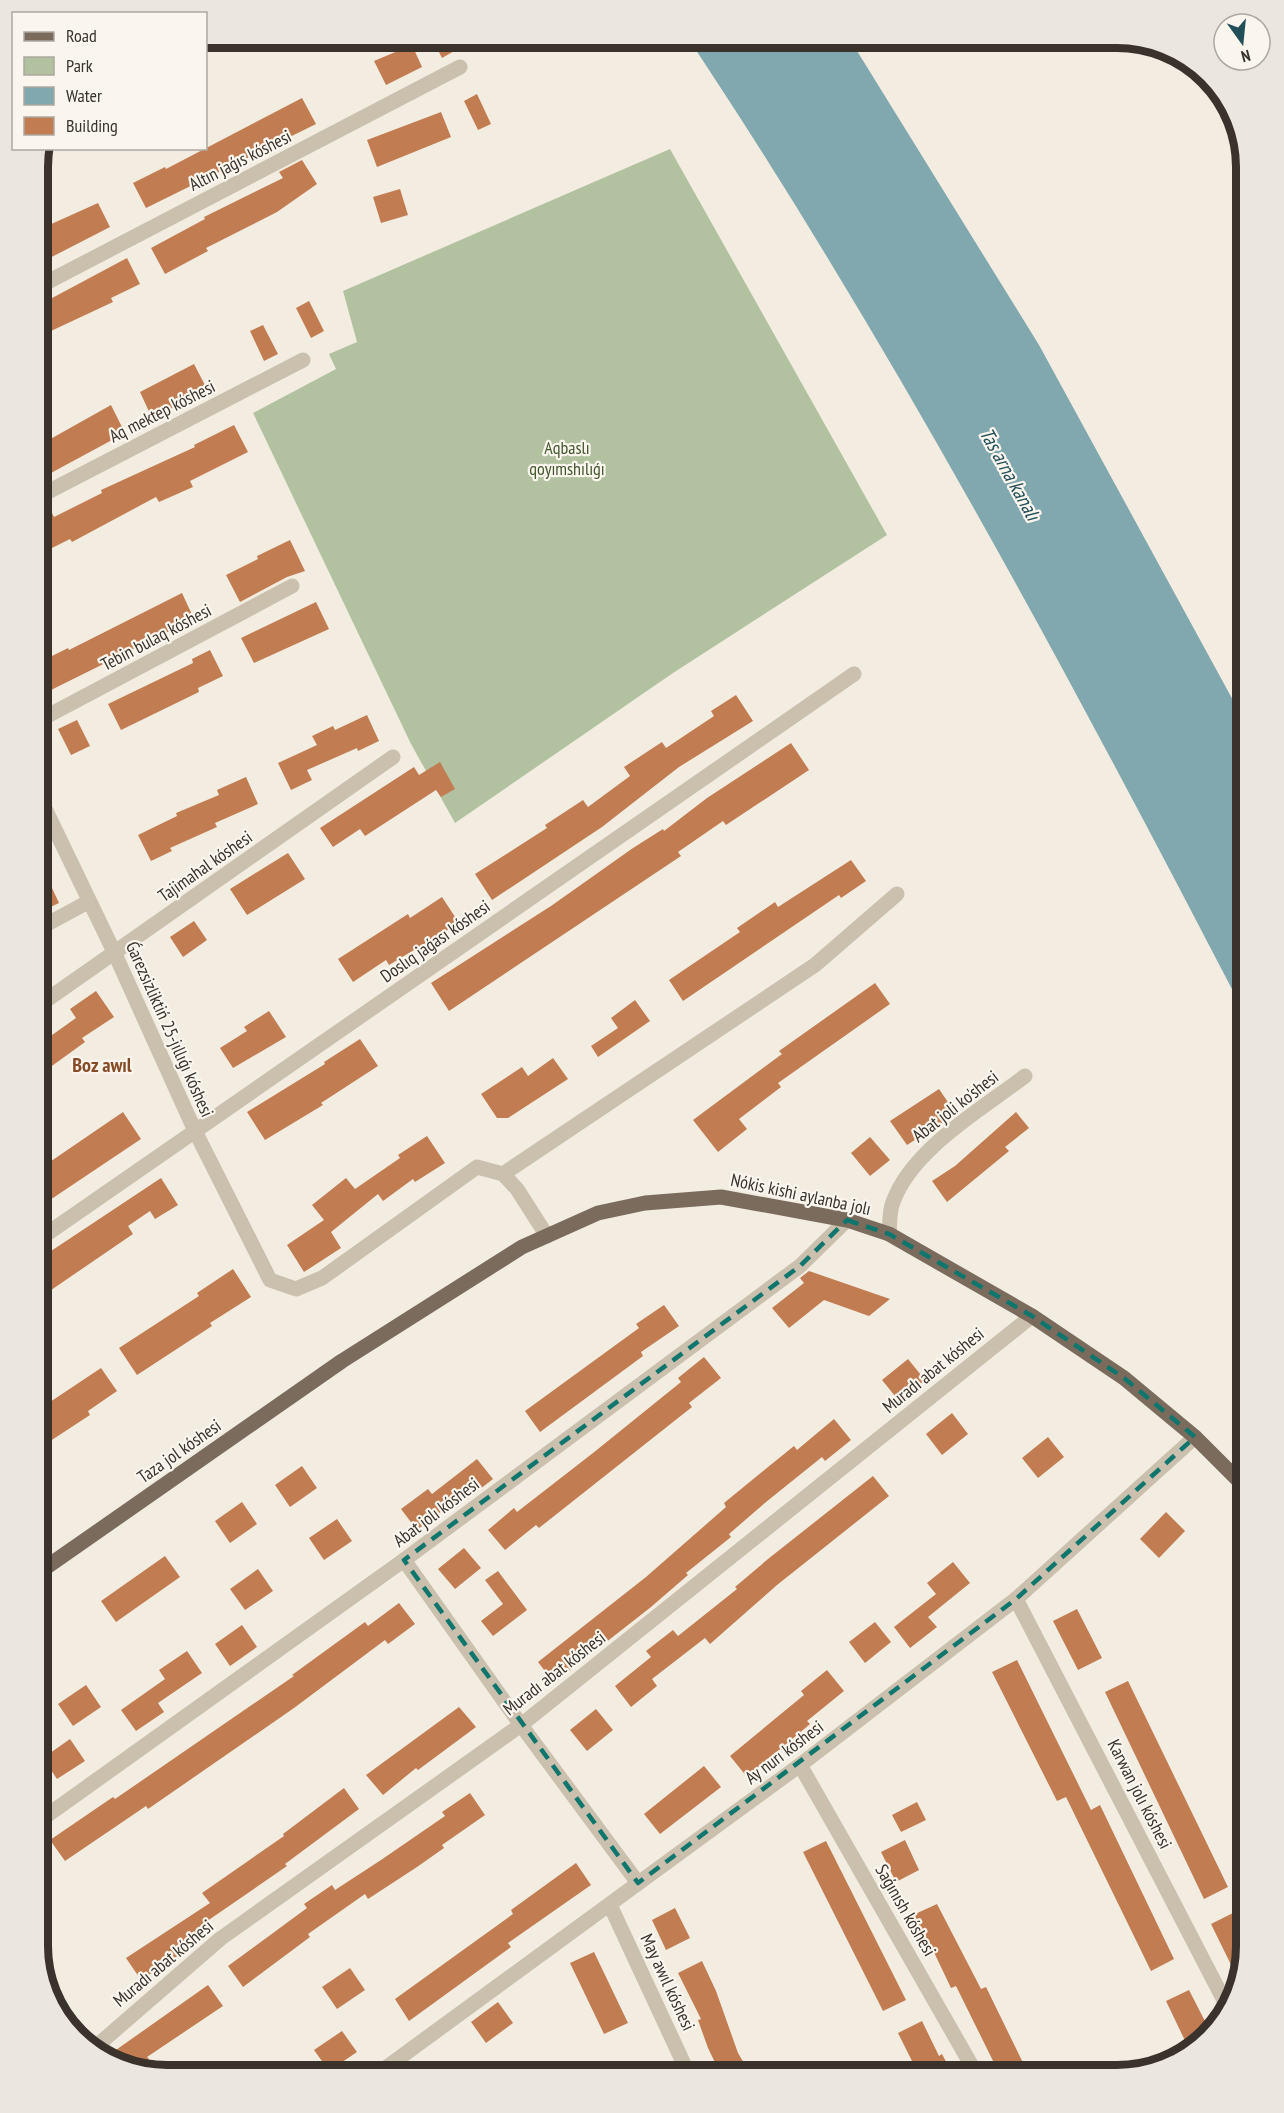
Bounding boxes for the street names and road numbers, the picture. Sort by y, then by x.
street label: Altın jaǵıs kóshesi [185,124,295,196]
street label: Aq mektep kóshesi [105,374,219,448]
street label: Tebin bulaq kóshesi [97,598,215,676]
street label: Tajimahal kóshesi [154,825,256,907]
street label: Doslıq jaǵası kóshesi [376,895,494,987]
street label: Ǵarezsizliktiń 25-jıllıǵı kóshesi [121,938,219,1120]
street label: Abat joli ko'shesi [907,1065,1003,1147]
street label: Nókis kishi aylanba jolı [729,1168,873,1220]
street label: Muradı abat kóshesi [878,1322,988,1418]
street label: Taza jol kóshesi [133,1414,225,1488]
street label: Abat jolı kóshesi [388,1472,484,1552]
street label: Muradı abat kóshesi [498,1626,610,1720]
street label: Ay nurı kóshesi [740,1715,828,1789]
street label: Karwan jolı kóshesi [1103,1735,1177,1853]
street label: Saǵınısh kóshesi [870,1860,942,1960]
street label: Muradı abat kóshesi [108,1914,218,2012]
street label: May awıl kóshesi [635,1930,701,2034]

